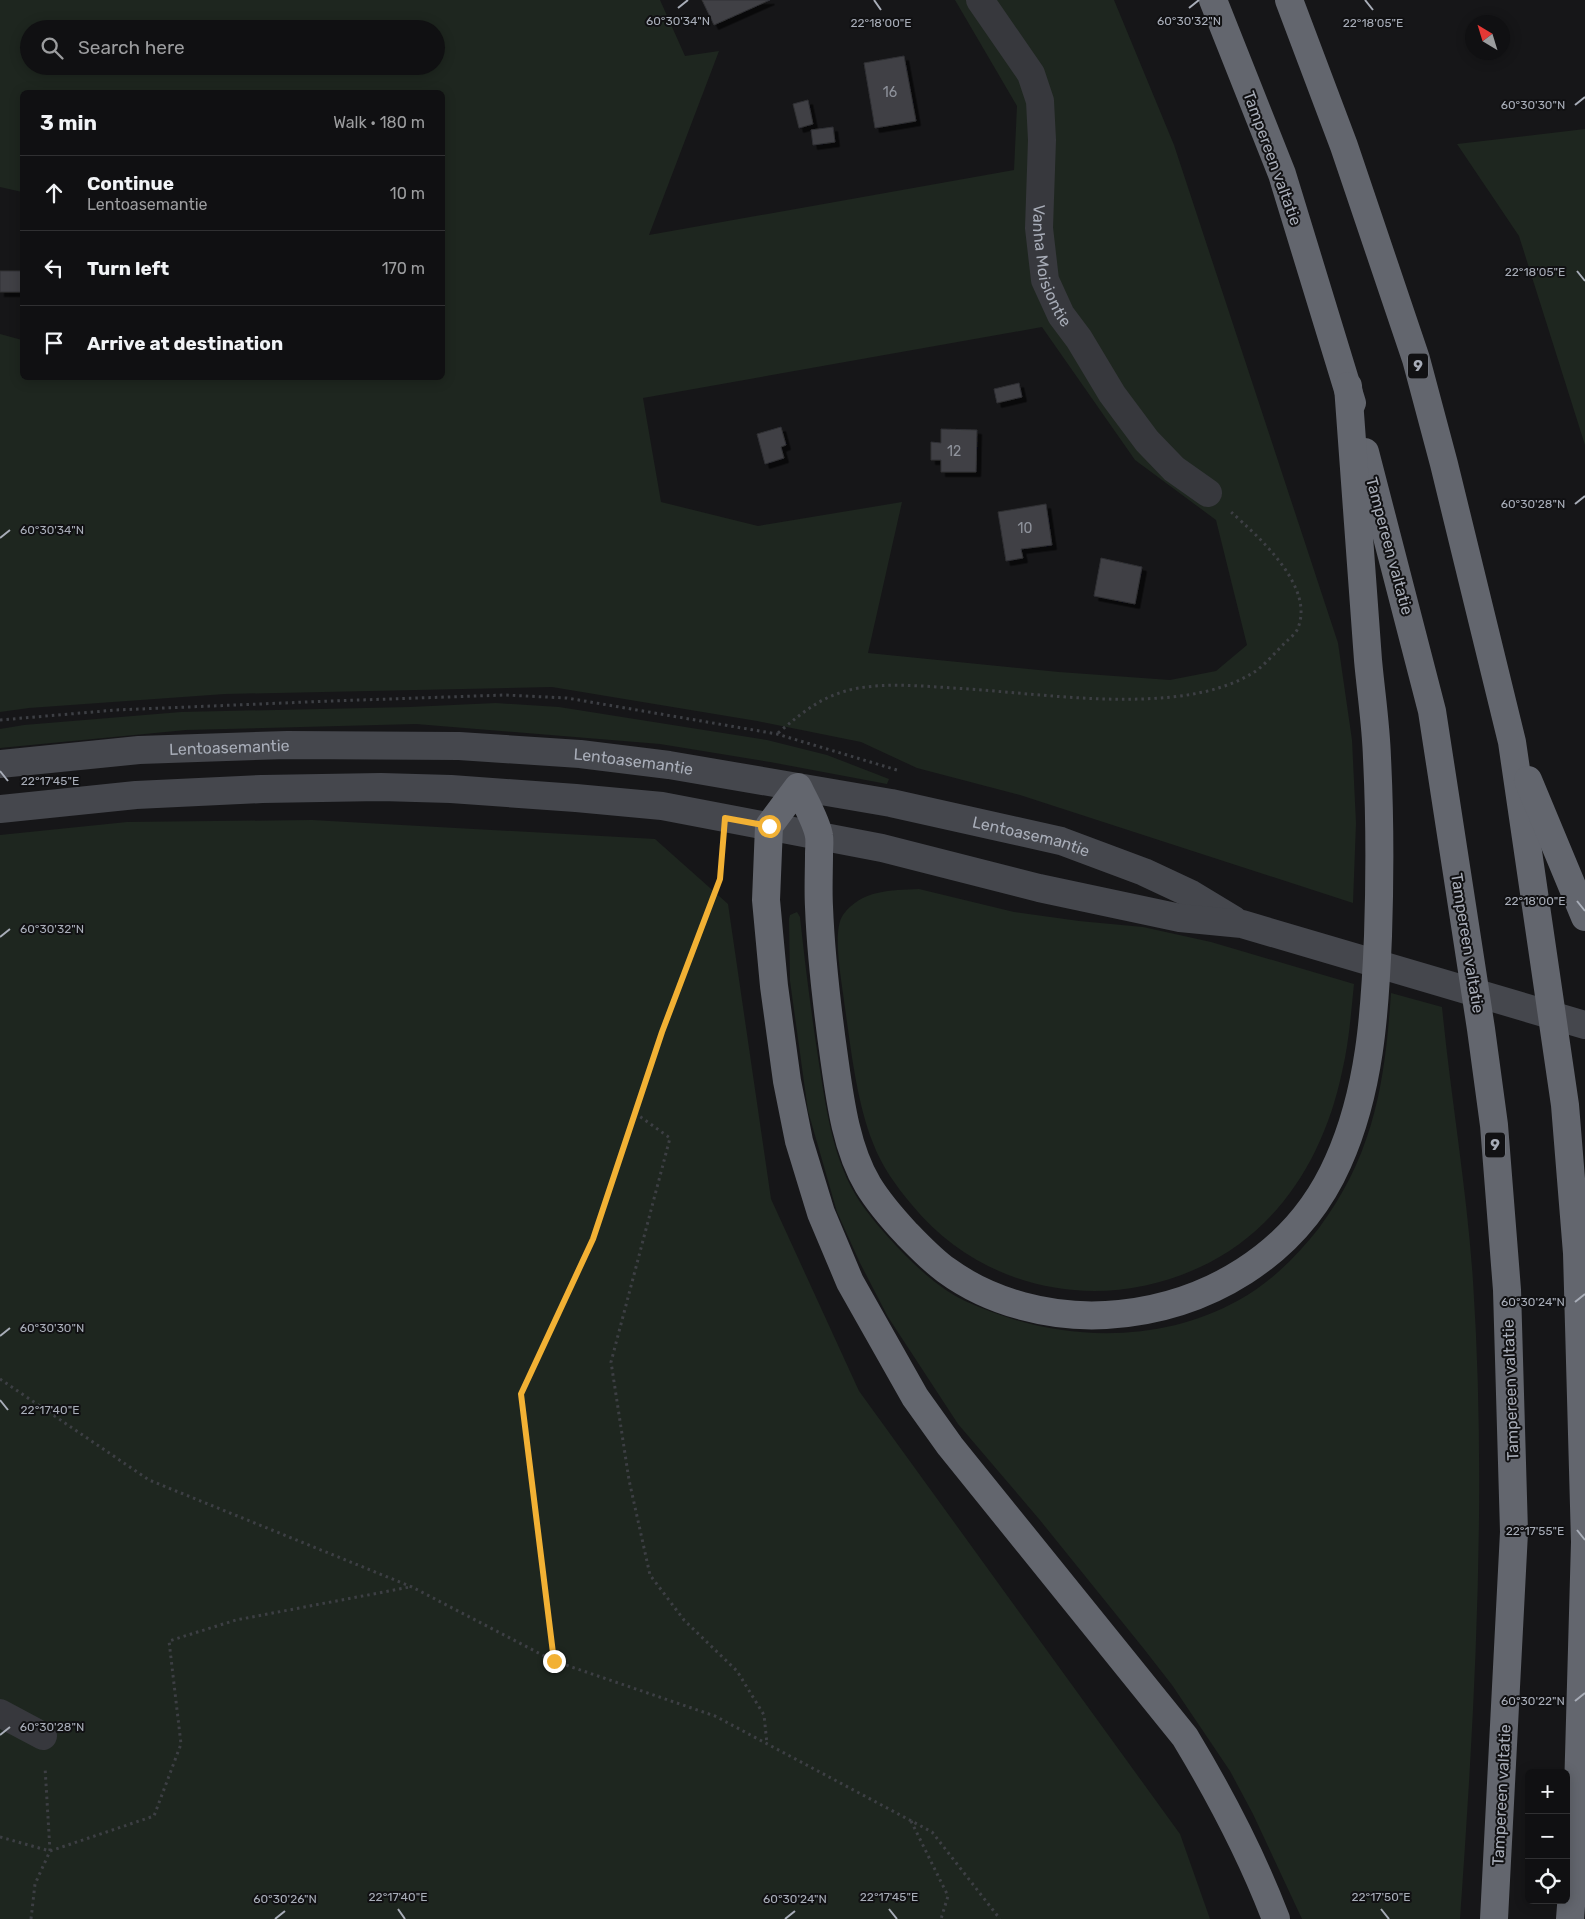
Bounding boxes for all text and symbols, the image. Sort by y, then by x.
text: 60°30'34"N [646,14,710,28]
text: 60°30'32"N [1157,14,1221,28]
north arrow [1465,15,1510,60]
text: 22°18'00"E [850,16,912,30]
text: 22°18'05"E [1343,16,1403,30]
search box [20,20,445,75]
icon: search [38,34,66,62]
text: Search here [78,36,185,59]
house number: 16 [883,84,897,101]
street label: Tampereen valtatie [1239,88,1306,228]
text: 60°30'30"N [1501,98,1565,112]
text: 3 min [40,110,97,135]
text: Walk · 180 m [333,113,425,132]
text: Continue [87,172,174,195]
icon: ahead [40,179,68,207]
text: 10 m [390,184,425,203]
text: Lentoasemantie [87,195,208,214]
street label: Vanha Moisiontie [1029,204,1075,331]
icon: left [40,254,68,282]
text: Turn left [87,257,169,280]
text: 170 m [382,259,425,278]
text: 22°18'05"E [1505,265,1565,279]
icon: arrive [40,329,68,357]
text: Arrive at destination [87,332,283,355]
road number: 9 [1408,354,1428,378]
house number: 12 [947,443,961,460]
street label: Tampereen valtatie [1362,475,1417,617]
text: 60°30'28"N [1501,497,1565,511]
house number: 10 [1018,520,1033,537]
text: 60°30'34"N [20,523,84,537]
street label: Lentoasemantie [169,736,290,759]
street label: Lentoasemantie [573,745,695,779]
text: 22°17'45"E [21,774,79,788]
street label: Lentoasemantie [971,812,1092,861]
route start [758,815,781,838]
street label: Tampereen valtatie [1447,872,1488,1015]
text: 22°18'00"E [1504,894,1566,908]
text: 60°30'32"N [20,922,84,936]
road number: 9 [1485,1132,1505,1158]
text: 60°30'24"N [1501,1295,1565,1309]
street label: Tampereen valtatie [1499,1319,1522,1461]
text: 60°30'30"N [20,1321,84,1335]
text: 22°17'40"E [21,1403,79,1417]
text: 22°17'55"E [1506,1524,1564,1538]
route end [543,1650,566,1673]
text: 60°30'22"N [1501,1694,1565,1708]
text: 60°30'28"N [20,1720,84,1734]
street label: Tampereen valtatie [1488,1724,1515,1866]
map controls [1525,1769,1570,1904]
button: + [1525,1769,1570,1814]
button: − [1525,1814,1570,1859]
button: locate [1525,1859,1570,1904]
text: 22°17'40"E [369,1890,427,1904]
text: 22°17'45"E [860,1890,918,1904]
text: 22°17'50"E [1351,1890,1411,1904]
text: 60°30'26"N [253,1892,317,1906]
text: 60°30'24"N [763,1892,827,1906]

